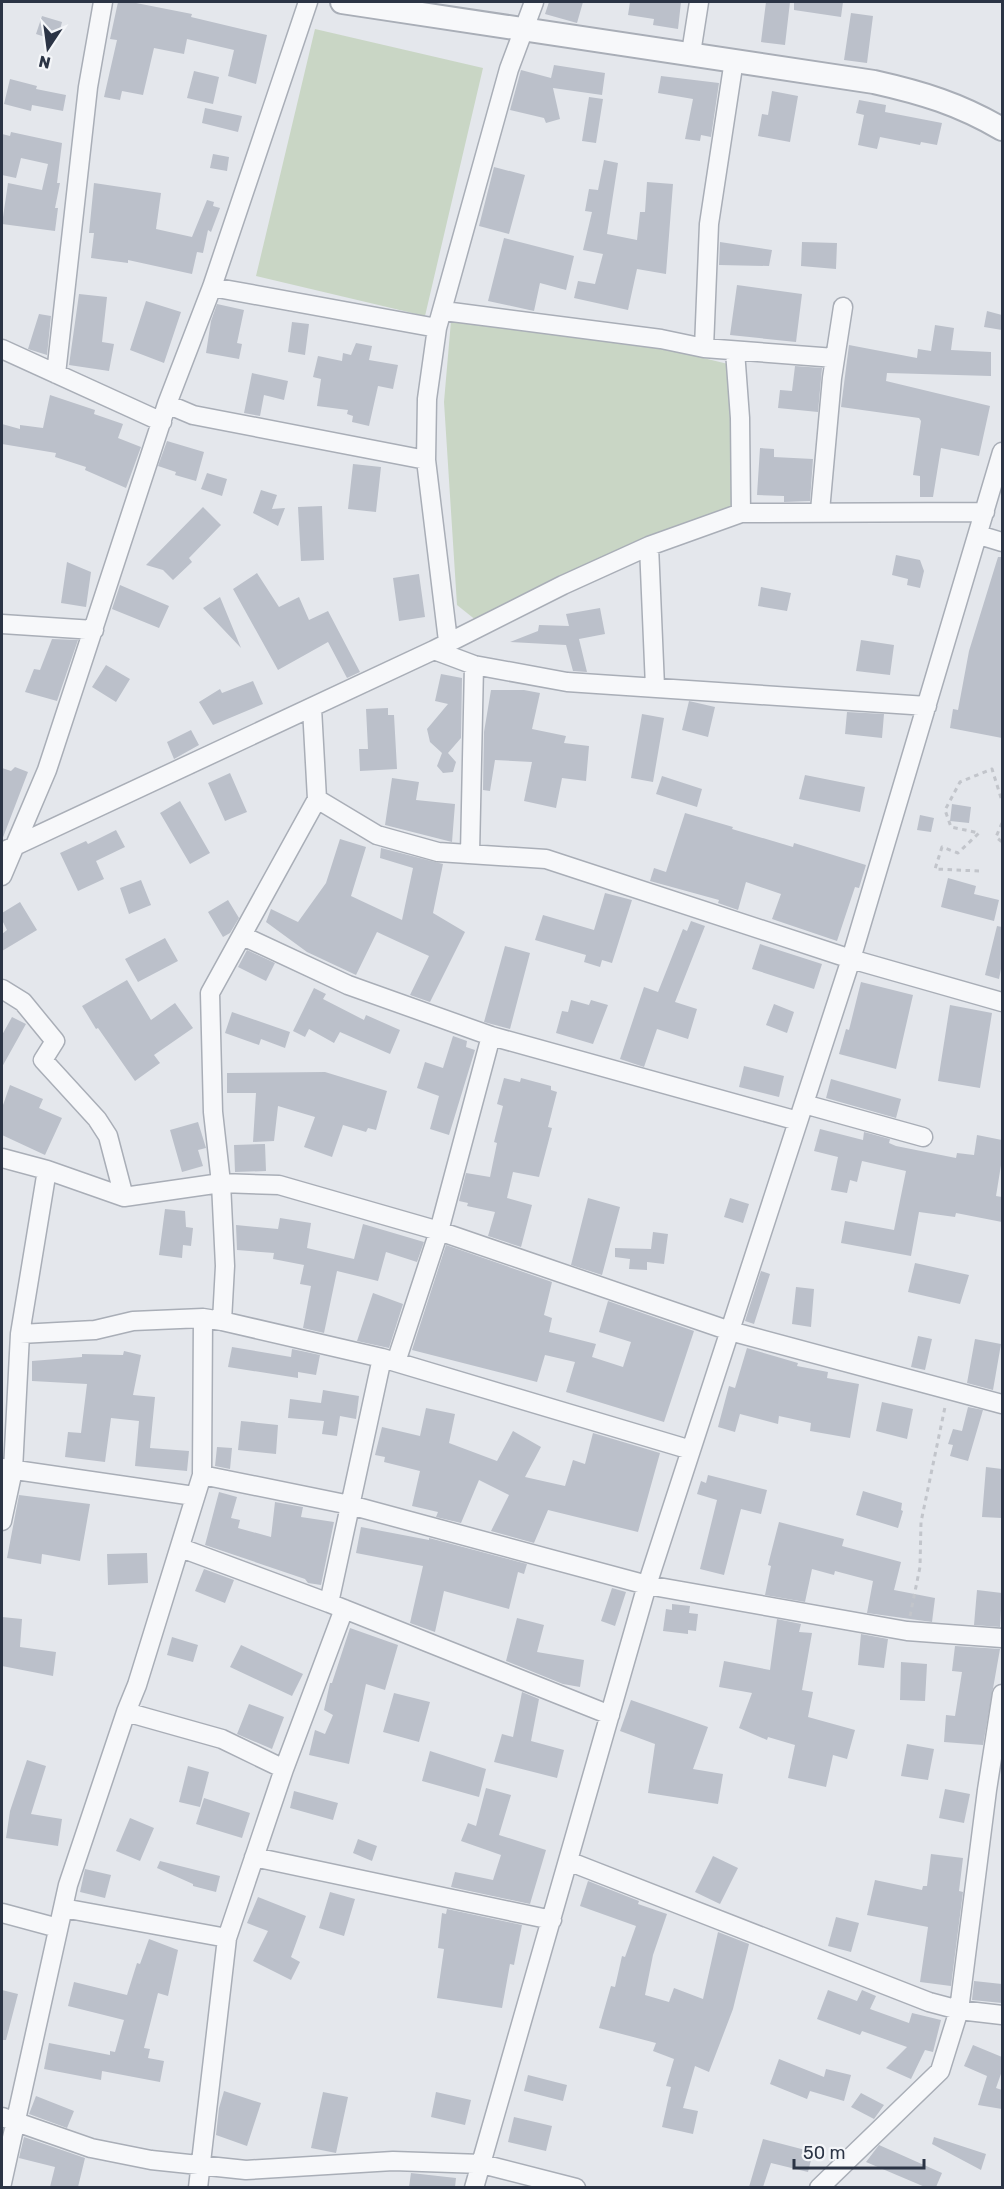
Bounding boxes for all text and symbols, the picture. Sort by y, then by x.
north arrow [18,18,78,78]
text: N [37,52,52,73]
scale bar [794,2132,924,2170]
text: 50 m [803,2142,846,2164]

